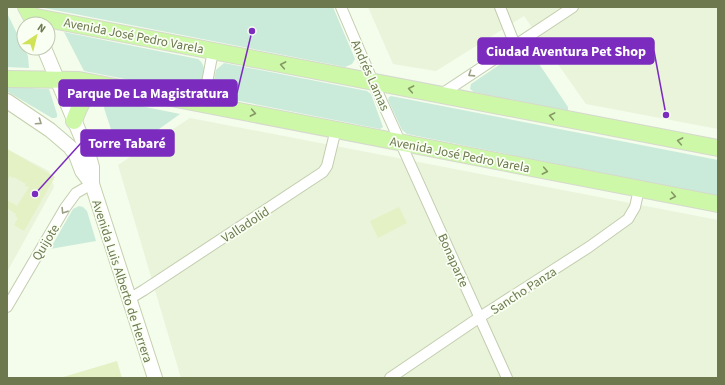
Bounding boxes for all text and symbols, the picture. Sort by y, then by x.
street label: Avenida José Pedro Varela [62,14,205,58]
north arrow [16,16,56,56]
text: N [34,20,49,36]
street label: Andrés Lamas [346,37,394,114]
callout: Ciudad Aventura Pet Shop [478,38,654,64]
text: Ciudad Aventura Pet Shop [486,42,646,62]
one-way arrow [280,61,286,69]
one-way arrow [468,69,475,77]
callout: Parque De La Magistratura [59,80,237,106]
text: Parque De La Magistratura [67,84,229,104]
one-way arrow [408,86,414,94]
one-way arrow [250,109,256,117]
one-way arrow [549,113,555,121]
one-way arrow [35,118,42,125]
callout: Torre Tabaré [81,130,174,156]
street label: Avenida José Pedro Varela [388,133,531,177]
text: Torre Tabaré [88,134,166,154]
one-way arrow [677,137,683,146]
one-way arrow [542,166,548,175]
one-way arrow [670,191,676,199]
street label: Avenida Luis Alberto de Herrera [87,198,157,365]
street label: Valladolid [218,203,273,247]
one-way arrow [62,206,69,213]
street label: Quijote [28,221,64,264]
street label: Bonaparte [433,231,473,290]
street label: Sancho Panza [487,263,560,319]

